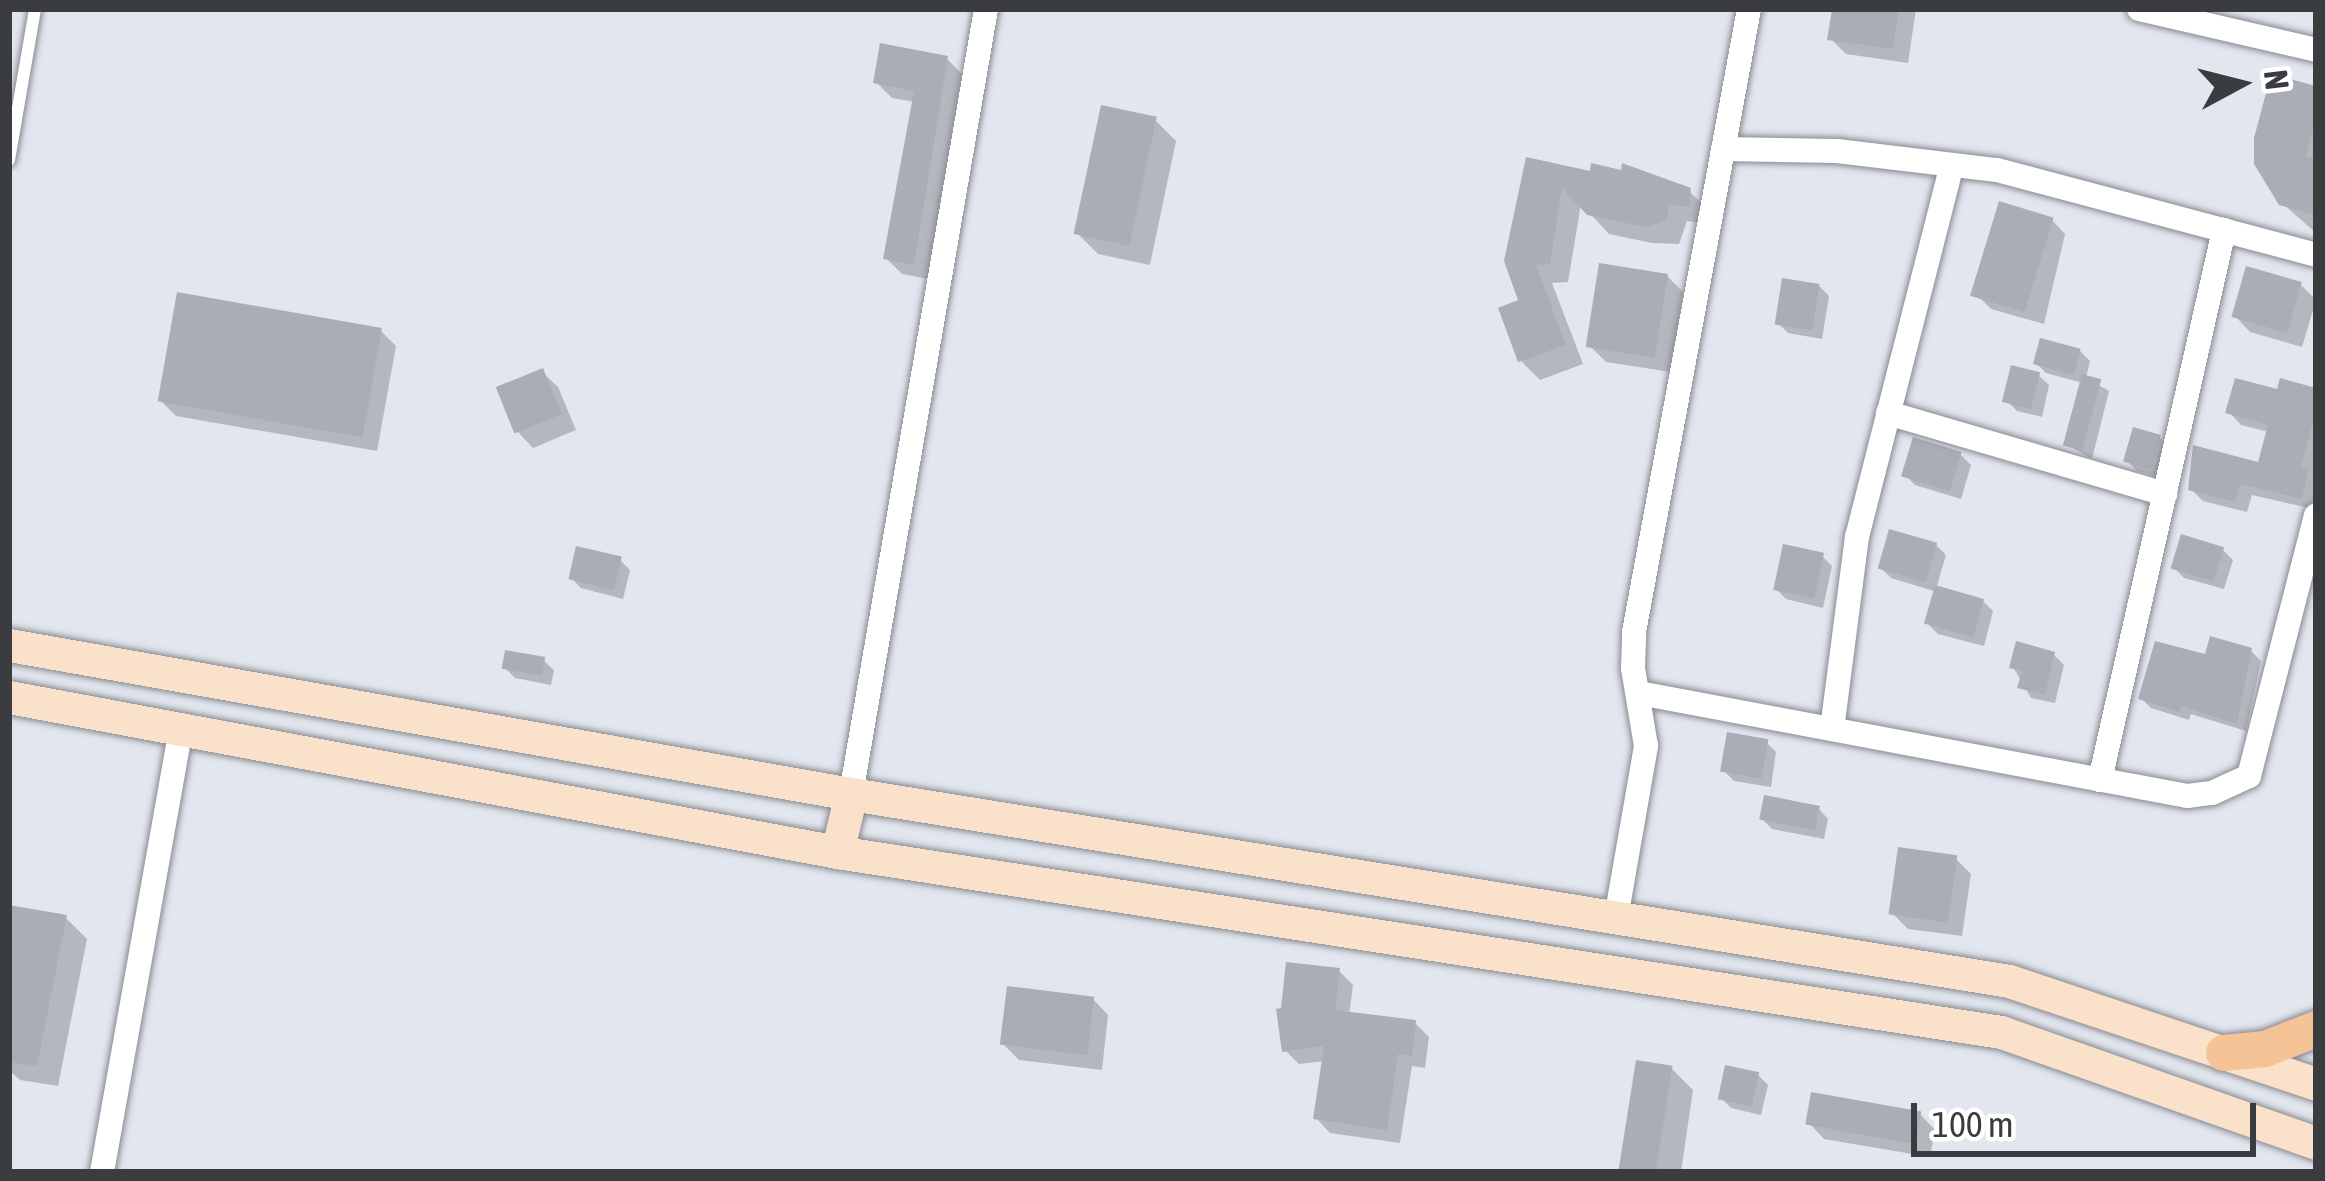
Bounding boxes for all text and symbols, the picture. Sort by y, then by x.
north arrow [2181,24,2301,144]
text: N [2257,68,2297,92]
scale bar [1917,1079,2262,1153]
text: 100 m [1932,1103,2014,1145]

